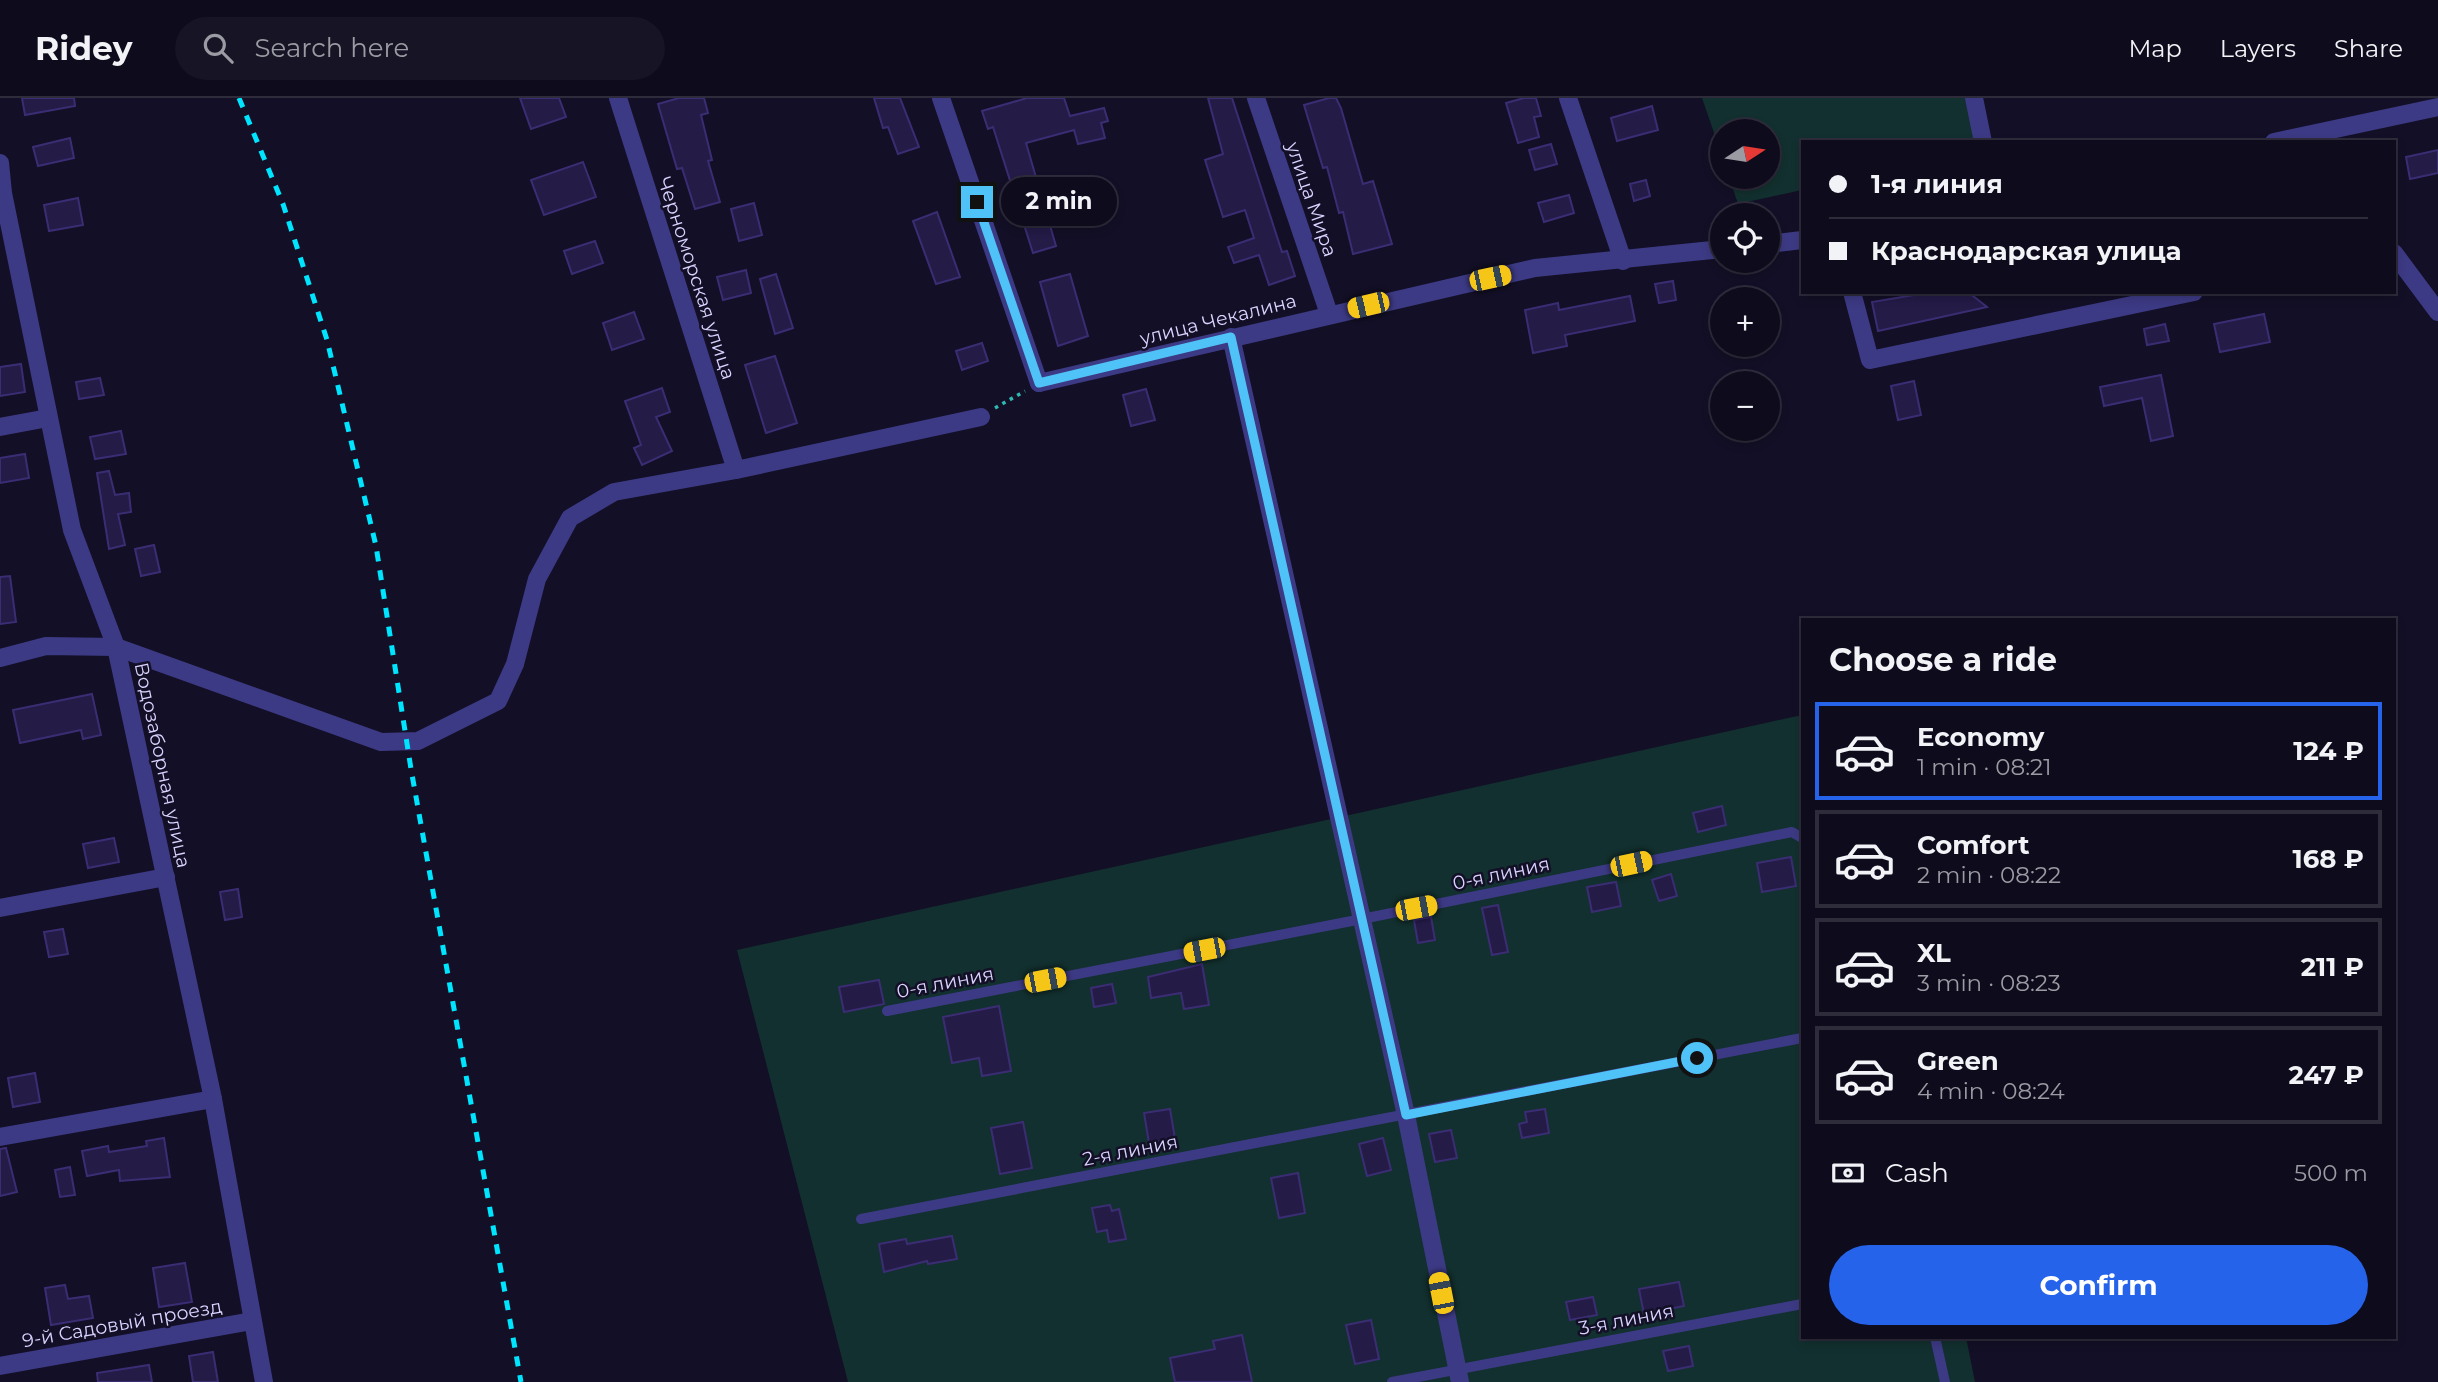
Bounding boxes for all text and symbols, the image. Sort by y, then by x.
search box [175,17,665,80]
text: Ridey [35,28,133,68]
icon: search [199,29,237,67]
text: Search here [255,32,409,64]
text: Map [2128,34,2182,63]
text: Layers [2220,34,2296,63]
text: Share [2334,34,2403,63]
north arrow [1710,119,1780,189]
map controls [1710,119,1780,441]
street label: улица Мира [1281,138,1342,260]
text: 1-я линия [1871,168,2003,200]
street label: Черноморская улица [653,174,740,382]
callout: 2 min [1002,178,1117,226]
route end [961,186,993,218]
text: 2 min [1025,187,1093,215]
button: locate [1710,203,1780,273]
text: Краснодарская улица [1871,235,2182,267]
car [1468,263,1513,293]
button: + [1710,287,1780,357]
street label: улица Чекалина [1136,289,1299,350]
car [1346,290,1391,320]
button: − [1710,371,1780,441]
text: Choose a ride [1829,640,2057,679]
street label: Водозаборная улица [130,660,196,870]
icon: car [1833,720,1896,783]
text: Economy [1917,721,2044,753]
text: 124 ₽ [2293,735,2364,767]
text: 1 min · 08:21 [1917,753,2051,781]
icon: car [1833,828,1896,891]
text: Comfort [1917,829,2029,861]
text: 168 ₽ [2293,843,2364,875]
car [1609,849,1654,879]
street label: 0-я линия [1451,852,1552,895]
text: 2 min · 08:22 [1917,861,2061,889]
car [1394,894,1439,922]
car [1182,936,1227,964]
icon: car [1833,936,1896,999]
text: XL [1917,937,1951,969]
text: 211 ₽ [2301,951,2364,983]
street label: 0-я линия [895,962,996,1003]
car [1023,966,1068,994]
text: 3 min · 08:23 [1917,969,2061,997]
route start [1681,1042,1713,1074]
icon: car [1833,1044,1896,1107]
text: Green [1917,1045,1999,1077]
text: 247 ₽ [2288,1059,2364,1091]
text: 4 min · 08:24 [1917,1077,2065,1105]
street label: 2-я линия [1081,1130,1180,1171]
icon: cash [1829,1154,1867,1192]
text: Cash [1885,1157,1949,1189]
text: 500 m [2294,1159,2368,1187]
button: Confirm [1829,1245,2368,1325]
car [1427,1270,1456,1316]
street label: 9-й Садовый проезд [20,1295,224,1352]
street label: 3-я линия [1577,1299,1676,1340]

